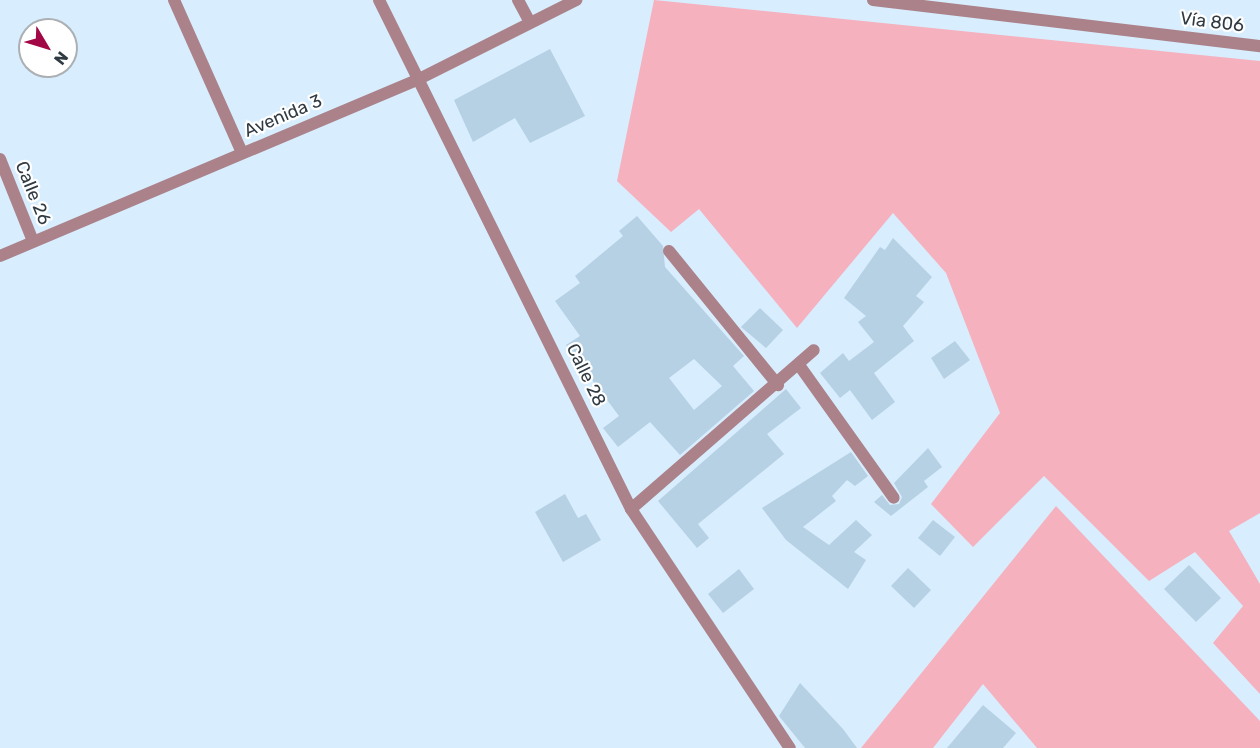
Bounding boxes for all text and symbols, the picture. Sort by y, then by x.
street label: Vía 806 [1179,7,1245,37]
north arrow [18,18,78,78]
text: N [50,48,72,69]
street label: Avenida 3 [241,90,325,142]
street label: Calle 26 [11,158,55,228]
street label: Calle 28 [562,340,610,410]

